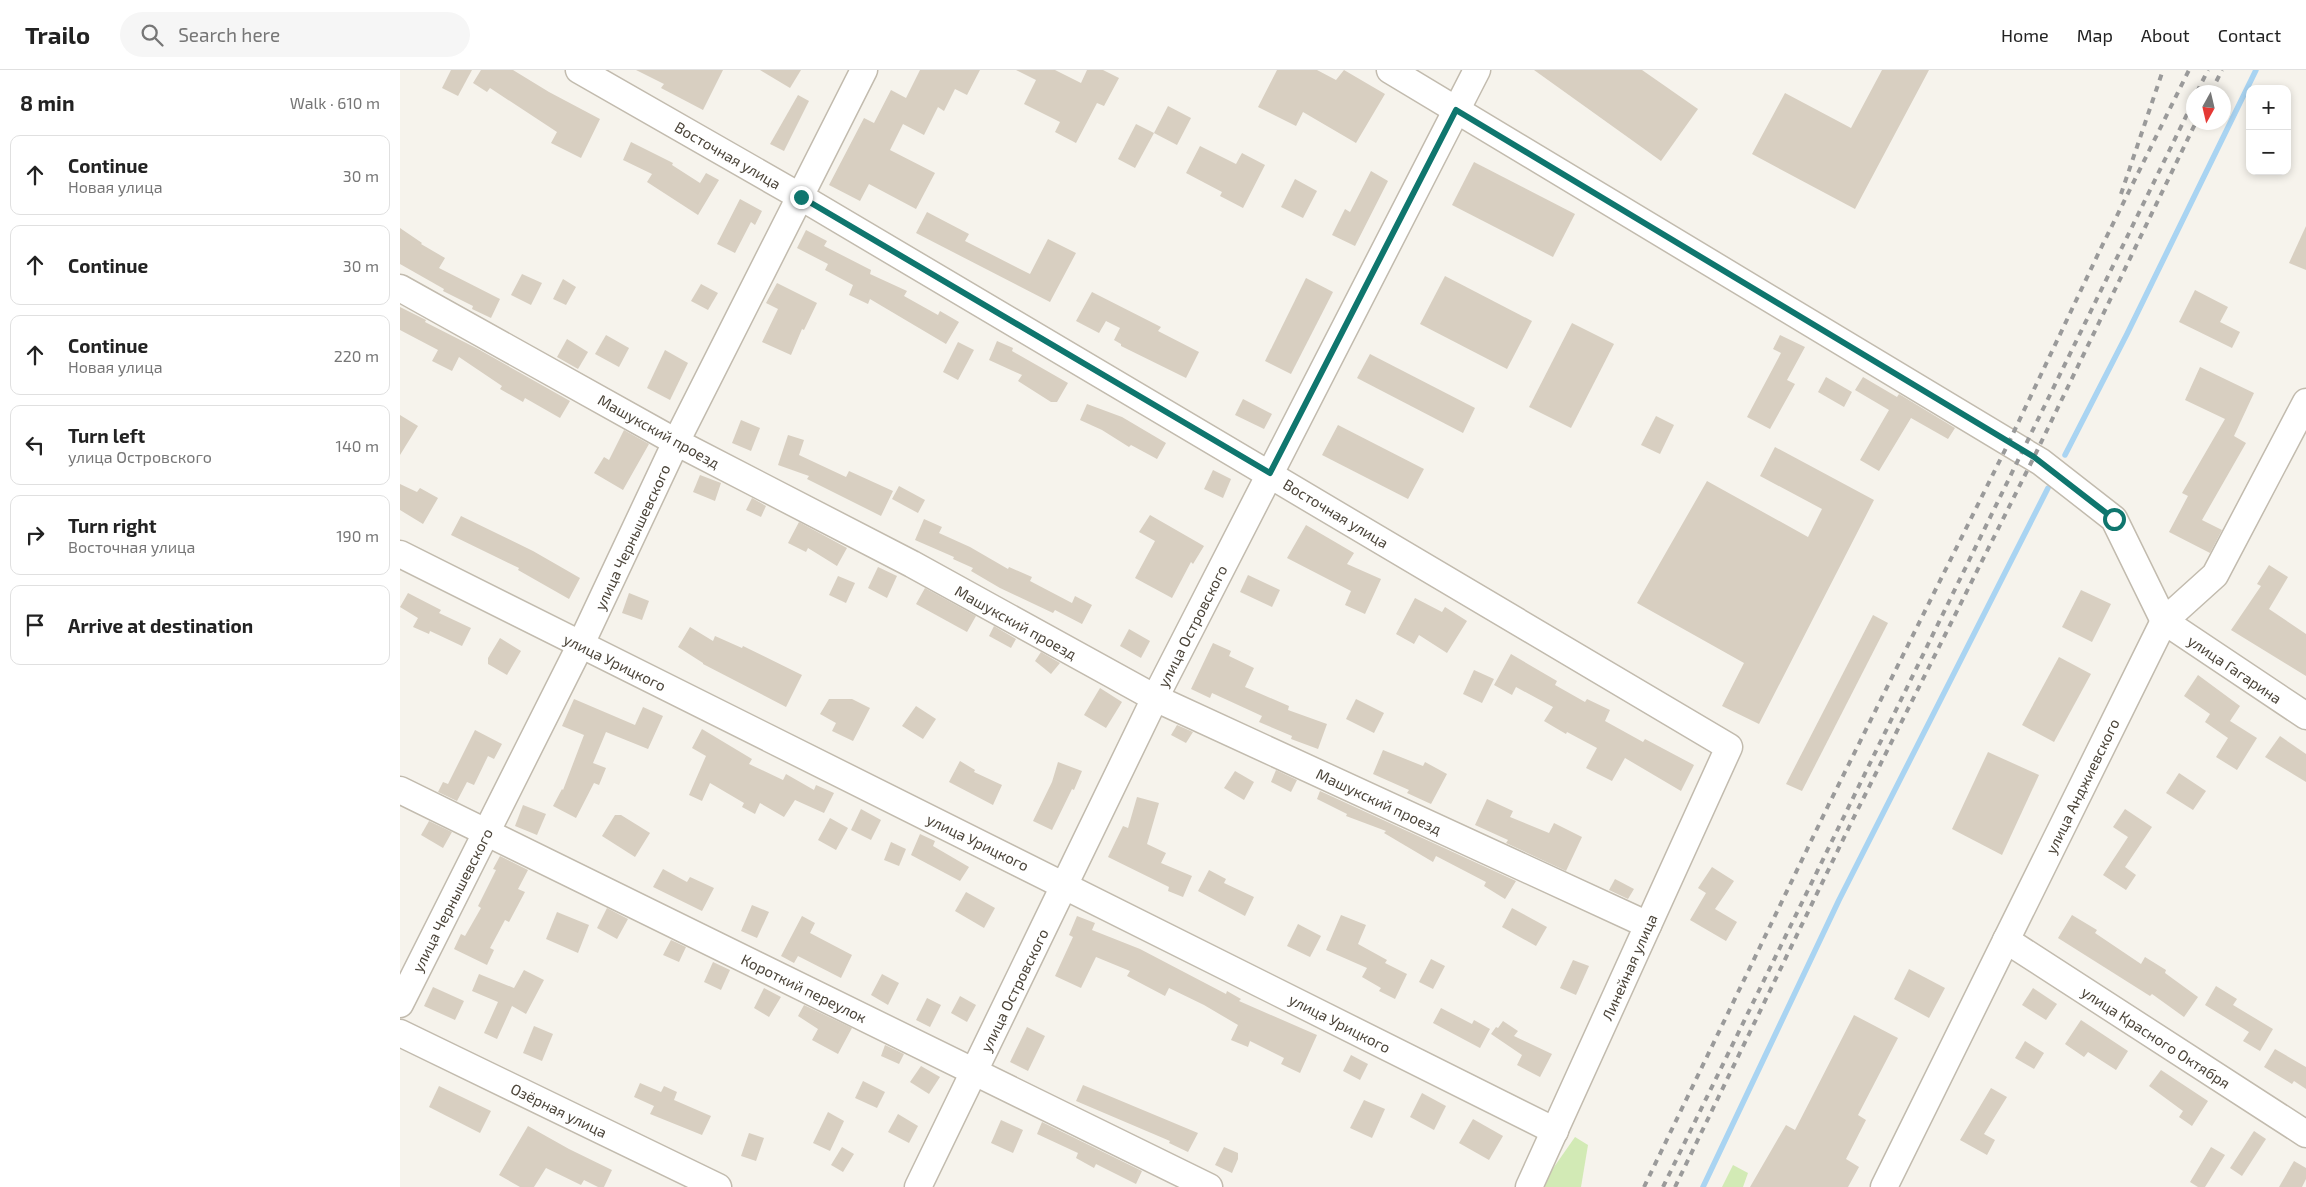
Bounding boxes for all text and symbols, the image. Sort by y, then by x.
search box [120,12,470,57]
text: Trailo [25,20,90,49]
icon: search [138,21,166,49]
text: Search here [178,23,280,46]
text: Home [2001,24,2049,46]
text: Map [2077,24,2113,46]
text: About [2141,24,2190,46]
text: Contact [2218,24,2281,46]
north arrow [2186,85,2231,130]
map controls [2246,85,2291,175]
button: + [2246,85,2291,130]
text: 8 min [20,90,75,115]
text: Walk · 610 m [290,93,380,112]
street label: Восточная улица [671,117,784,194]
button: − [2246,130,2291,175]
text: Continue [68,154,148,177]
icon: ahead [21,161,49,189]
text: 30 m [343,166,379,185]
text: Новая улица [68,177,162,196]
route end [790,186,813,209]
icon: ahead [21,251,49,279]
text: Continue [68,254,148,277]
text: 30 m [343,256,379,275]
text: Continue [68,334,148,357]
icon: ahead [21,341,49,369]
text: 220 m [334,346,379,365]
text: Новая улица [68,357,162,376]
street label: Машукский проезд [595,390,723,473]
text: Turn left [68,424,145,447]
icon: left [21,431,49,459]
text: 140 m [336,436,379,455]
text: улица Островского [68,447,212,466]
street label: улица Чернышевского [590,461,675,613]
street label: Восточная улица [1280,475,1392,552]
route start [2103,508,2126,531]
text: Turn right [68,514,156,537]
icon: right [21,521,49,549]
text: 190 m [336,526,379,545]
text: Восточная улица [68,537,195,556]
street label: улица Островского [1153,562,1232,691]
street label: Машукский проезд [952,581,1080,664]
icon: arrive [21,611,49,639]
text: Arrive at destination [68,614,253,637]
street label: улица Урицкого [560,629,669,695]
street label: улица Гагарина [2184,631,2285,708]
street label: улица Анджиевского [2041,715,2124,857]
street label: Машукский проезд [1313,764,1445,839]
street label: улица Урицкого [923,809,1032,875]
street label: улица Чернышевского [408,825,497,975]
street label: Линейная улица [1597,911,1661,1023]
street label: улица Островского [976,925,1053,1055]
street label: Короткий переулок [738,950,870,1027]
street label: улица Красного Октября [2078,982,2234,1093]
street label: улица Урицкого [1286,990,1394,1057]
street label: Озёрная улица [508,1079,610,1142]

